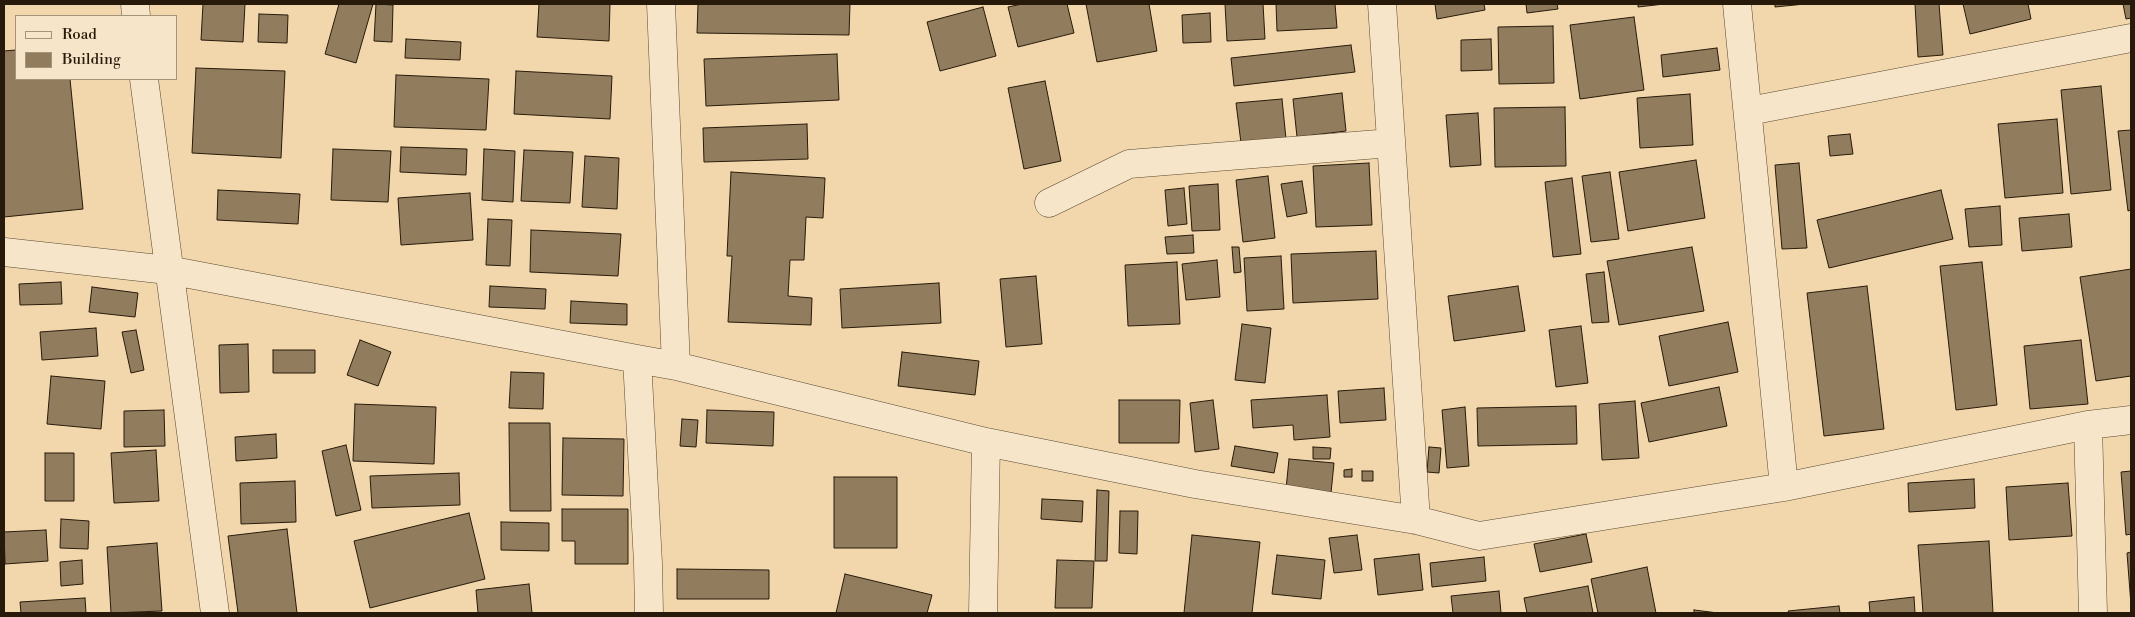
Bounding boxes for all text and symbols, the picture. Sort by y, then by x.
legend [15,15,178,80]
text: Road [62,25,97,44]
text: Building [62,50,121,69]

